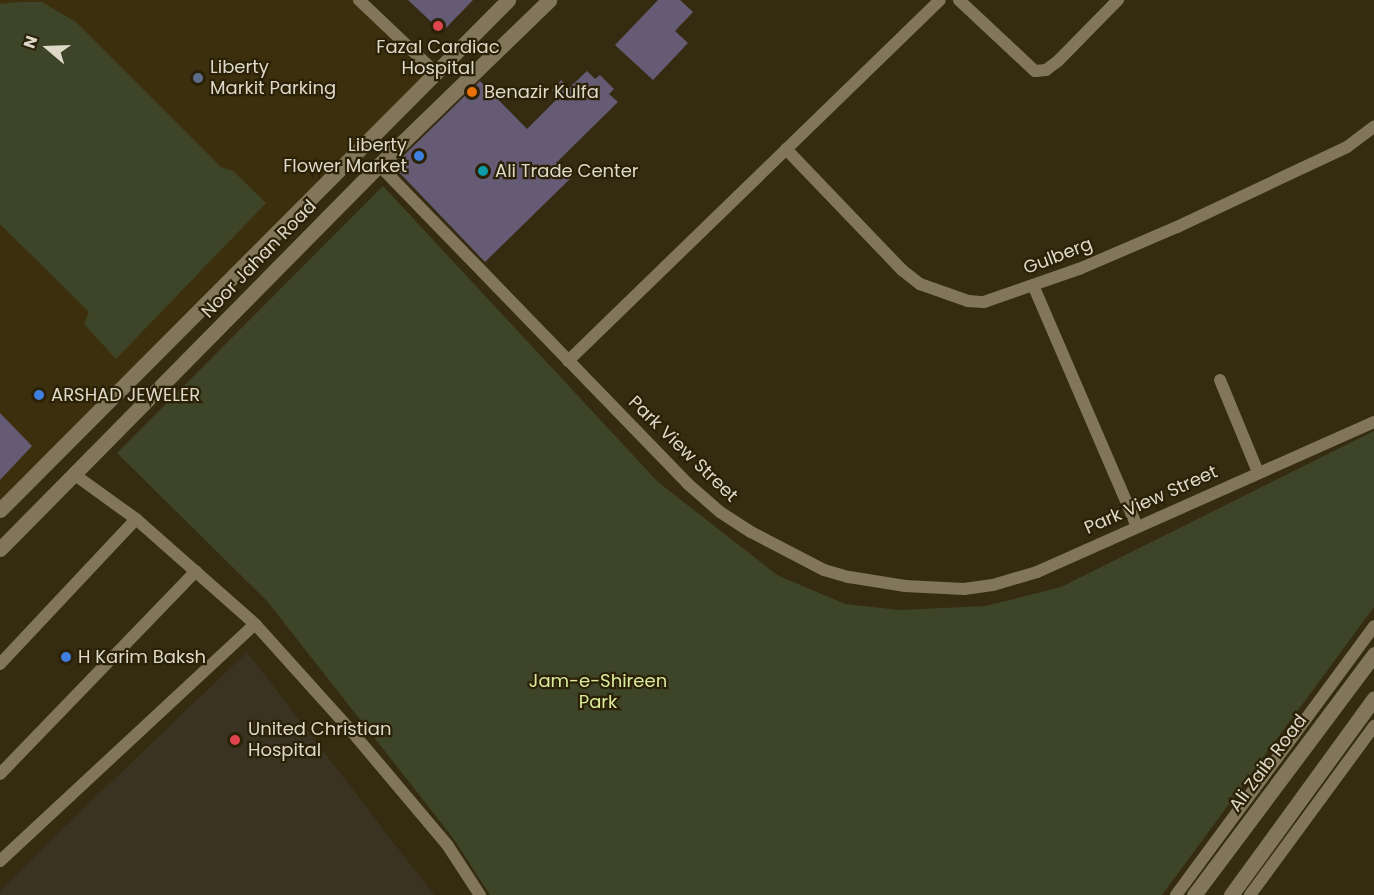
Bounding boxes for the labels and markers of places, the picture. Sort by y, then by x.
marker: Fazal Cardiac Hospital [429,17,447,35]
place label: Fazal Cardiac Hospital [376,37,500,80]
place label: Liberty Markit Parking [210,57,336,100]
marker: Liberty Markit Parking [191,71,205,85]
place label: Benazir Kulfa [484,81,599,103]
marker: Benazir Kulfa [465,85,479,99]
place label: Liberty Flower Market [283,135,407,178]
marker: Liberty Flower Market [412,149,426,163]
place label: Ali Trade Center [495,160,639,182]
marker: Ali Trade Center [476,164,490,178]
place label: ARSHAD JEWELER [51,384,200,406]
marker: ARSHAD JEWELER [32,388,46,402]
place label: H Karim Baksh [78,646,206,668]
marker: H Karim Baksh [59,650,73,664]
place label: United Christian Hospital [248,719,391,762]
marker: United Christian Hospital [226,731,244,749]

